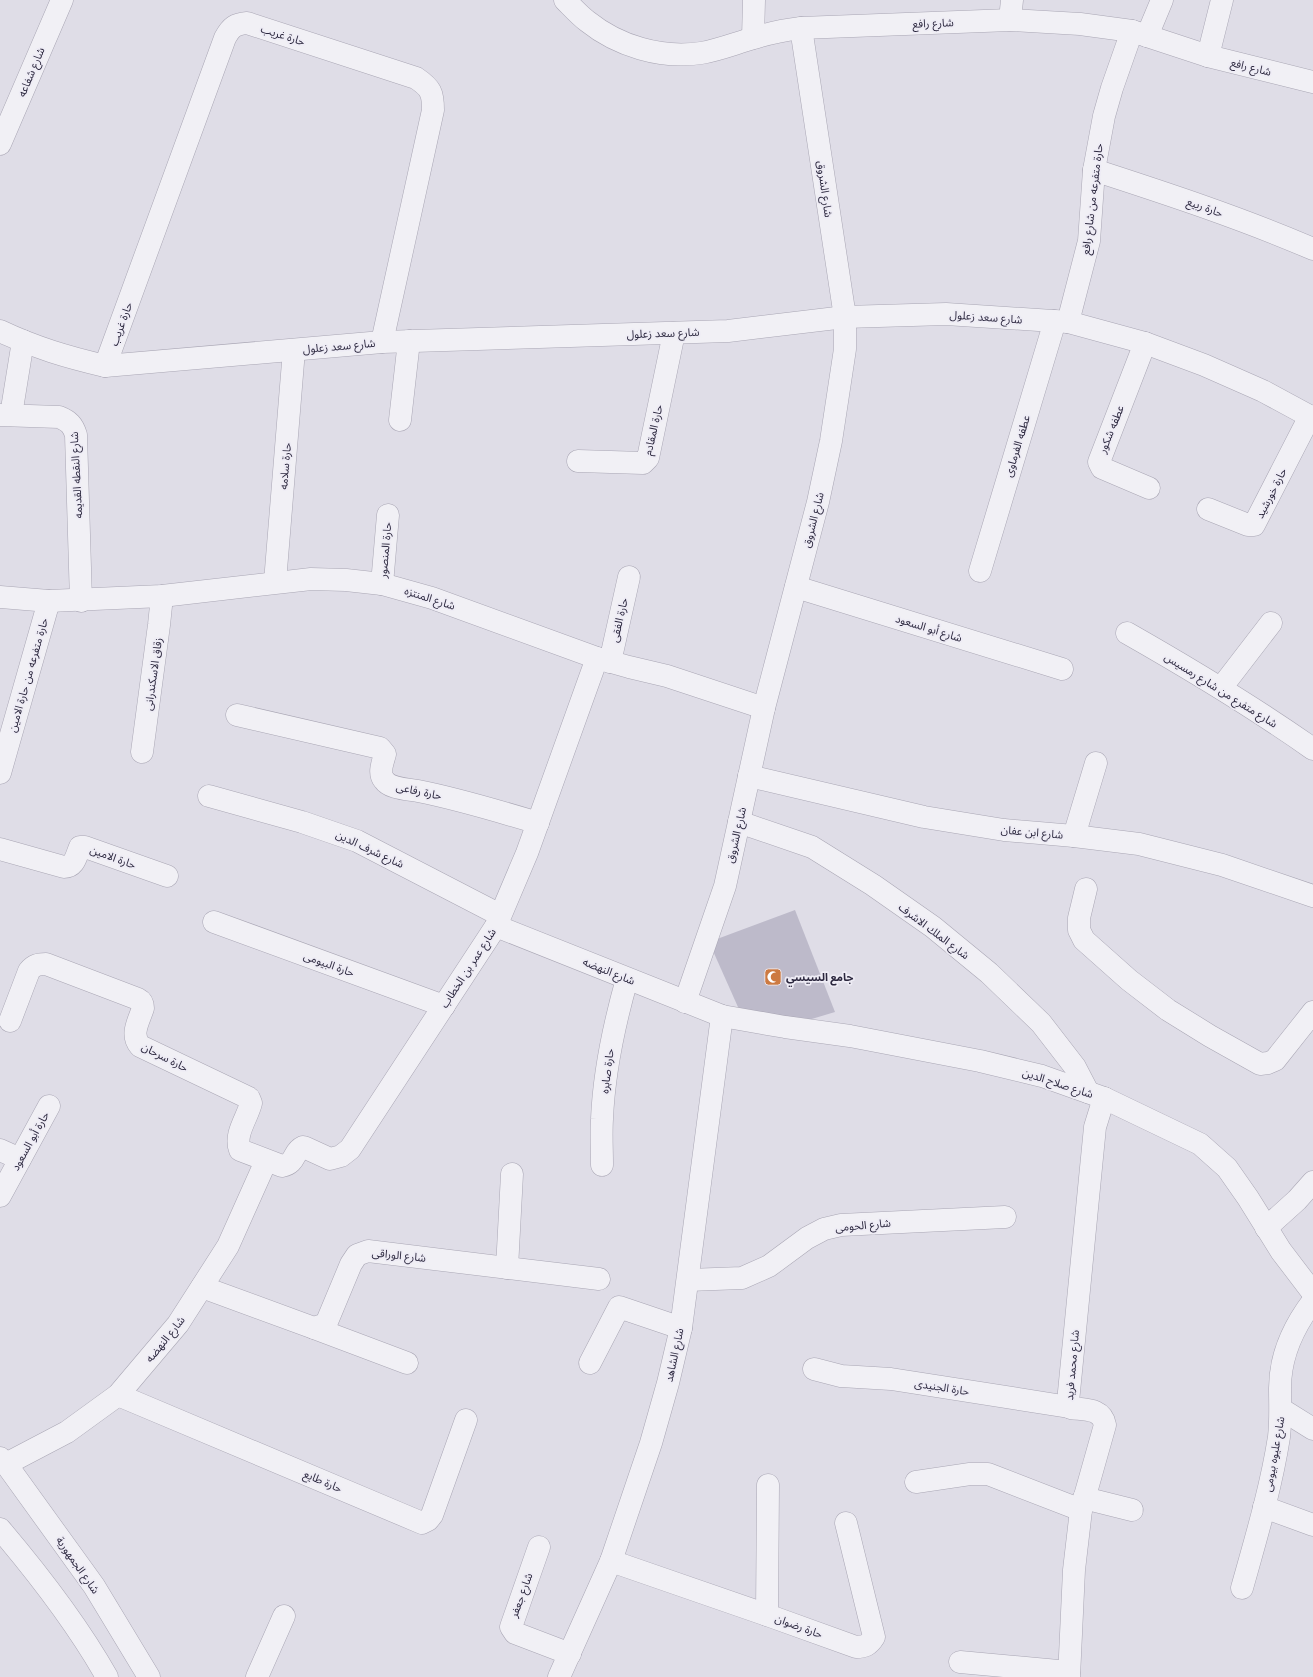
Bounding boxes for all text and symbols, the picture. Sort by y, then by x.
street label: شارع رافع [912,14,954,32]
street label: حارة غريب [259,20,308,50]
street label: شارع شفاعه [13,44,49,99]
street label: شارع رافع [1229,54,1273,80]
street label: حارة متفرعه من شارع رافع [1077,142,1107,256]
street label: شارع الشروق [813,160,837,219]
street label: حارة ربيع [1185,193,1226,221]
street label: حارة غريب [106,299,136,348]
street label: شارع سعد زعلول [949,306,1023,328]
street label: شارع سعد زعلول [626,324,700,342]
street label: شارع سعد زعلول [302,335,376,357]
street label: عطفه شكور [1094,402,1128,456]
street label: حارة المقادم [639,403,667,457]
street label: عطفه الفرماوى [1000,413,1034,479]
street label: شارع النقطه القديمه [66,431,86,519]
street label: حارة سلامه [275,441,295,490]
street label: حارة خورشيد [1251,465,1291,521]
street label: شارع الشروق [798,490,828,550]
street label: حارة المنصور [375,521,395,580]
street label: شارع المنتزه [403,582,458,614]
street label: حارة الفقى [606,596,632,644]
street label: شارع أبو السعود [894,610,965,646]
street label: حارة متفرعه من حارة الامين [4,615,52,734]
street label: زقاق الاسكندرانى [140,636,166,712]
street label: شارع متفرع من شارع رمسيس [1161,649,1281,732]
street label: حارة رفاعى [395,778,444,804]
street label: شارع الشروق [722,805,750,865]
street label: شارع ابن عفان [1000,821,1064,843]
street label: شارع شرف الدين [333,826,407,872]
street label: حارة الامين [88,841,139,873]
street label: شارع الملك الاشرف [895,899,973,963]
street label: شارع عمر بن الخطاب [436,925,500,1011]
street label: حارة البيومى [301,947,357,981]
street label: شارع النهضه [581,953,638,989]
mosque icon: جامع السيسي [763,967,783,987]
place label: جامع السيسي [786,969,853,987]
street label: حارة سرحان [139,1038,192,1076]
street label: حارة صابره [596,1047,618,1094]
street label: شارع صلاح الدين [1021,1064,1096,1102]
street label: حارة أبو السعود [7,1108,53,1173]
street label: شارع الحومى [834,1215,892,1235]
street label: شارع الوراقى [371,1244,427,1266]
street label: شارع النهضه [141,1312,189,1365]
street label: شارع الشاهد [661,1326,688,1383]
street label: شارع محمد فريد [1061,1329,1083,1401]
street label: حارة الجنيدى [913,1375,971,1399]
street label: شارع عليوه بيومى [1260,1415,1289,1493]
street label: حارة طايع [301,1466,345,1496]
street label: شارع الجمهورية [52,1533,104,1597]
street label: شارع جعفر [505,1570,537,1620]
street label: حارة رضوان [773,1610,826,1642]

